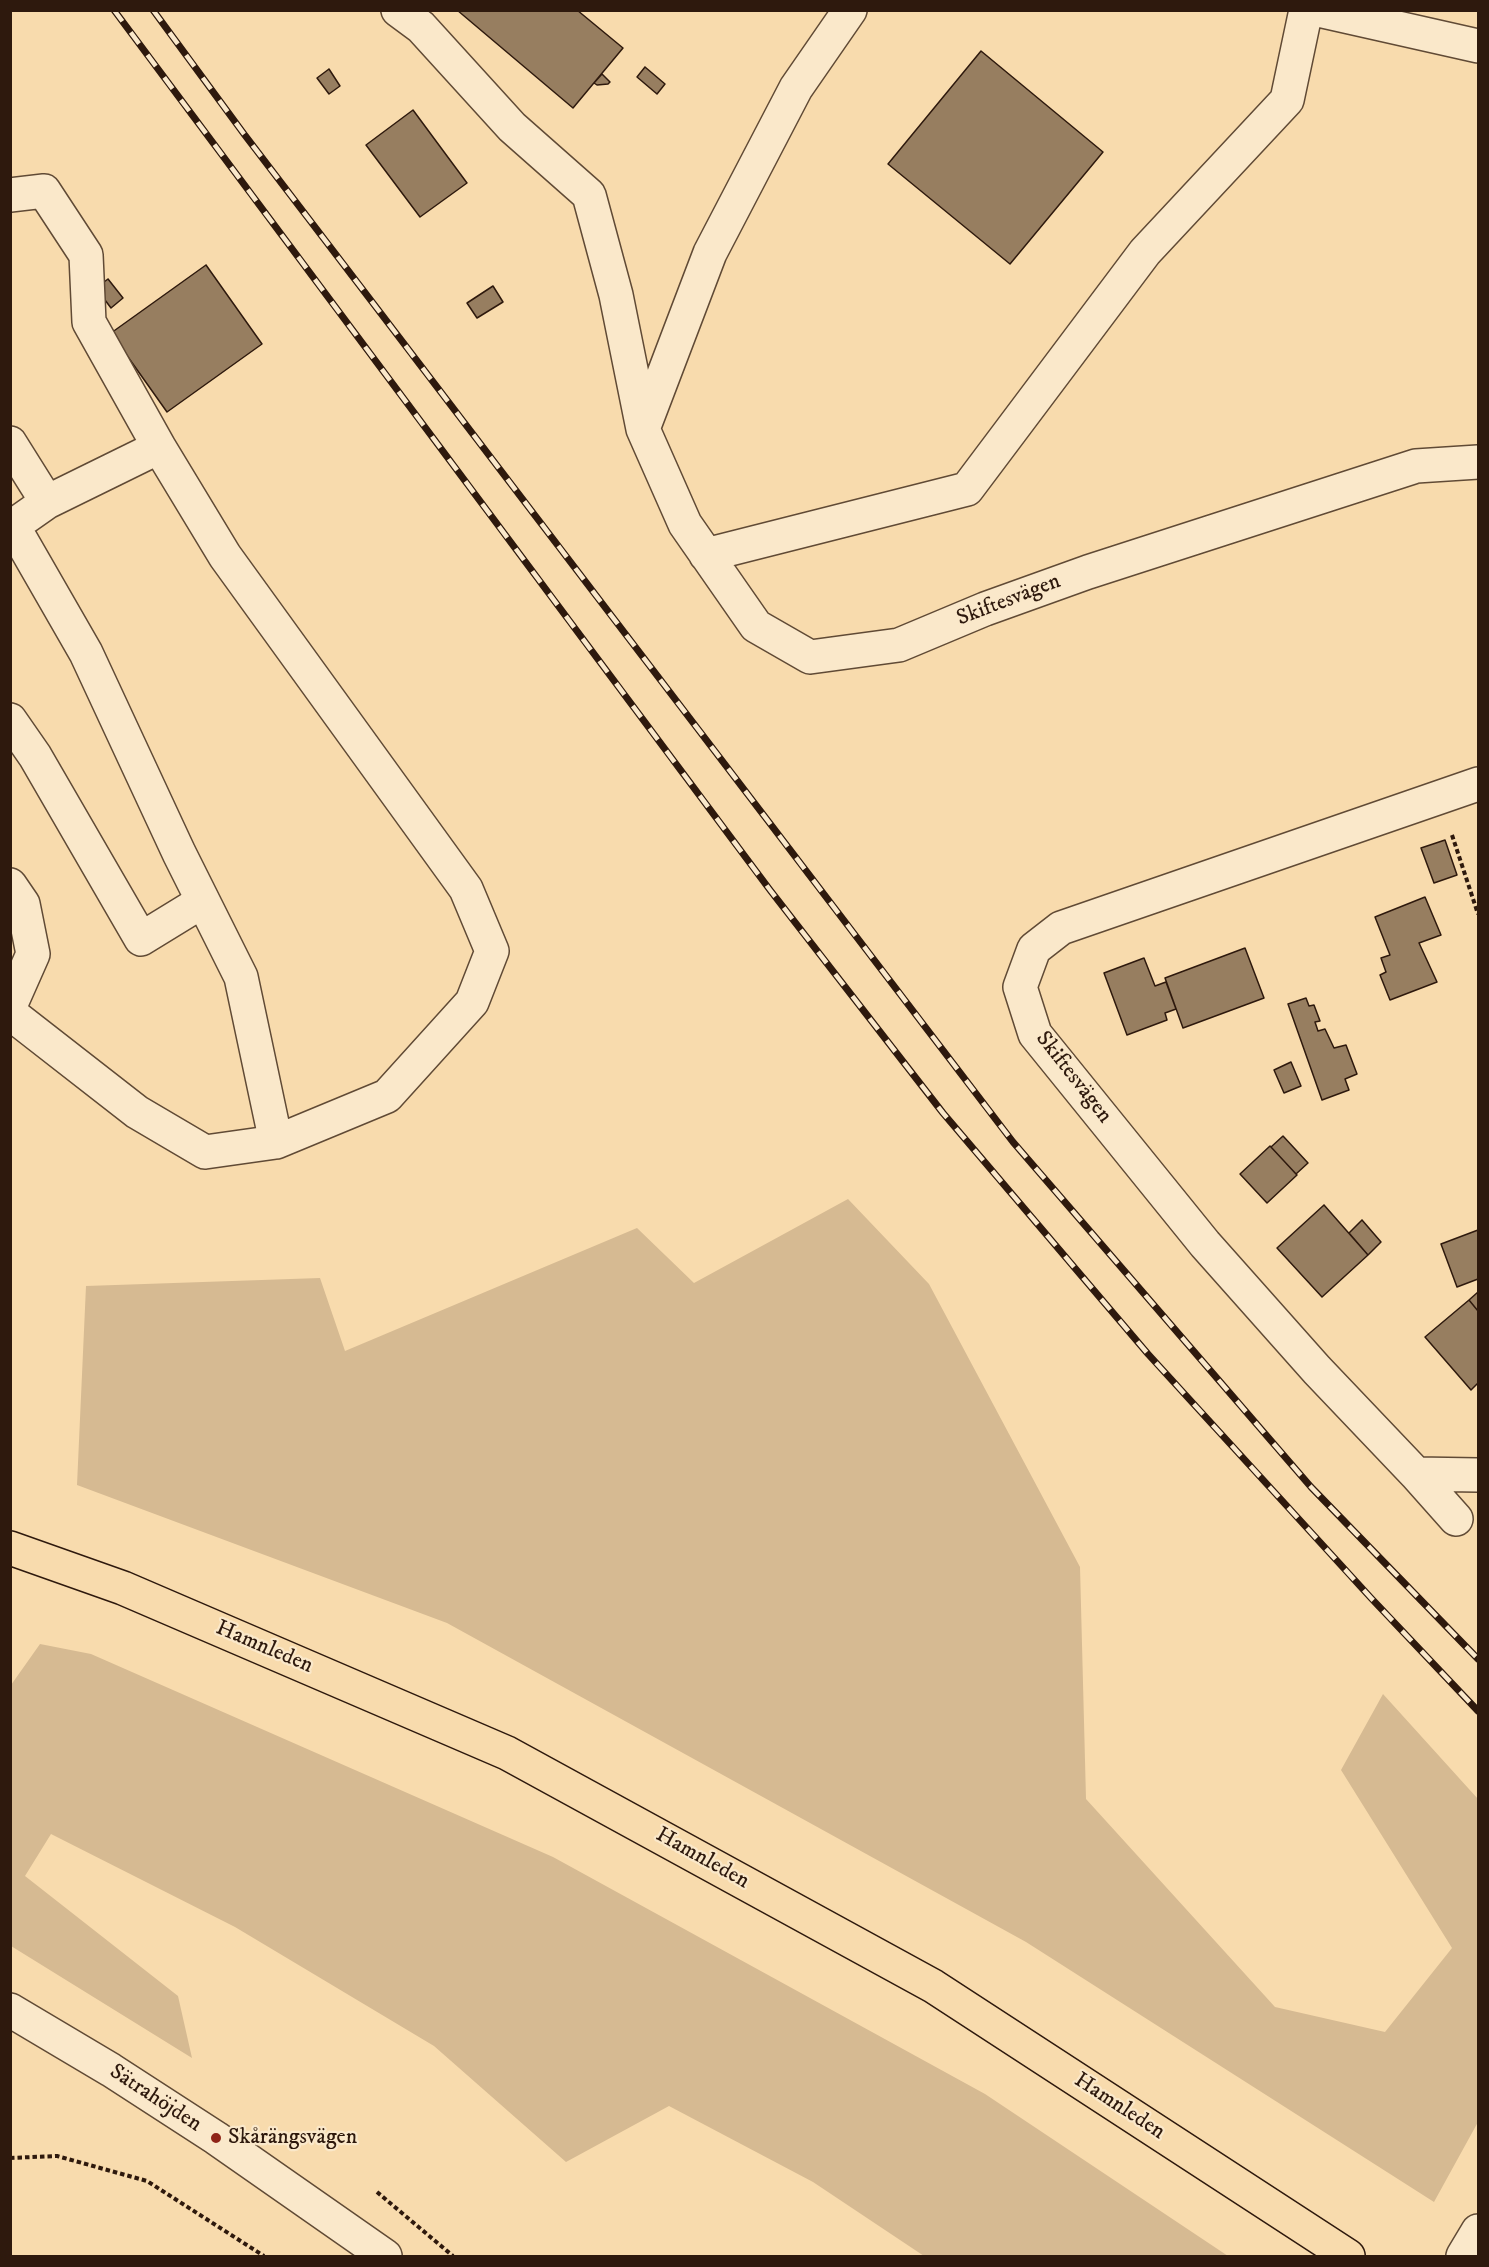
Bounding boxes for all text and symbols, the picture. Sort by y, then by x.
street label: Skiftesvägen [953,569,1065,633]
street label: Skiftesvägen [1029,1027,1117,1129]
street label: Hamnleden [211,1616,317,1680]
street label: Hamnleden [651,1822,753,1896]
street label: Sätrahöjden [104,2059,206,2139]
street label: Hamnleden [1069,2068,1169,2146]
place label: Skårängsvägen [228,2125,357,2151]
marker: Skårängsvägen [209,2131,223,2145]

